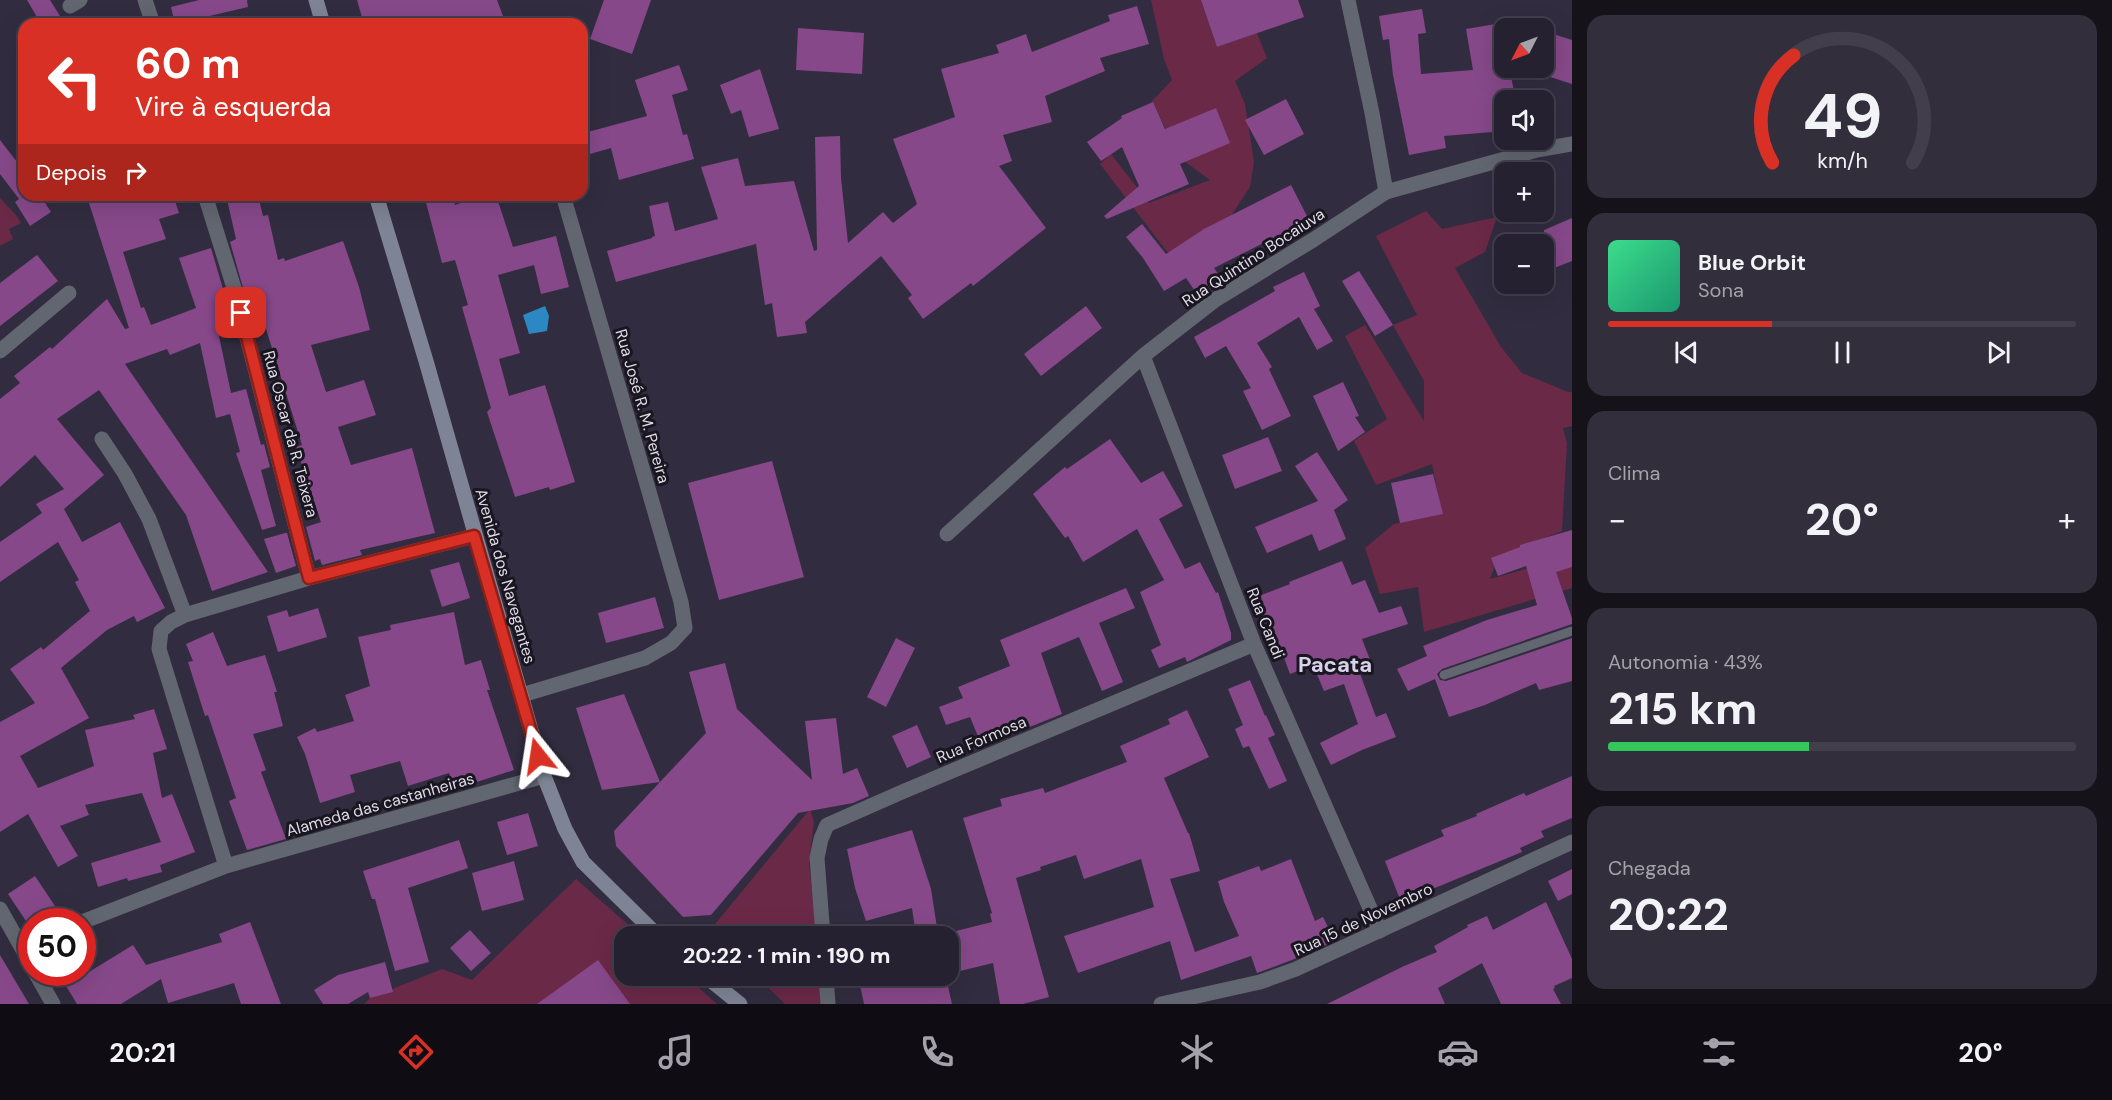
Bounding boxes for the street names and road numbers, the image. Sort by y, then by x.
street label: Rua Quintino Bocaiuva [1178,203,1329,311]
street label: Rua José R. M. Pereira [610,327,675,486]
street label: Rua Oscar da R. Teixera [258,348,323,520]
street label: Avenida dos Navegantes [470,486,541,666]
street label: Rua Candi [1242,585,1289,662]
street label: Rua Formosa [933,711,1029,768]
street label: Alameda das castanheiras [284,768,477,841]
street label: Rua 15 de Novembro [1290,878,1436,961]

